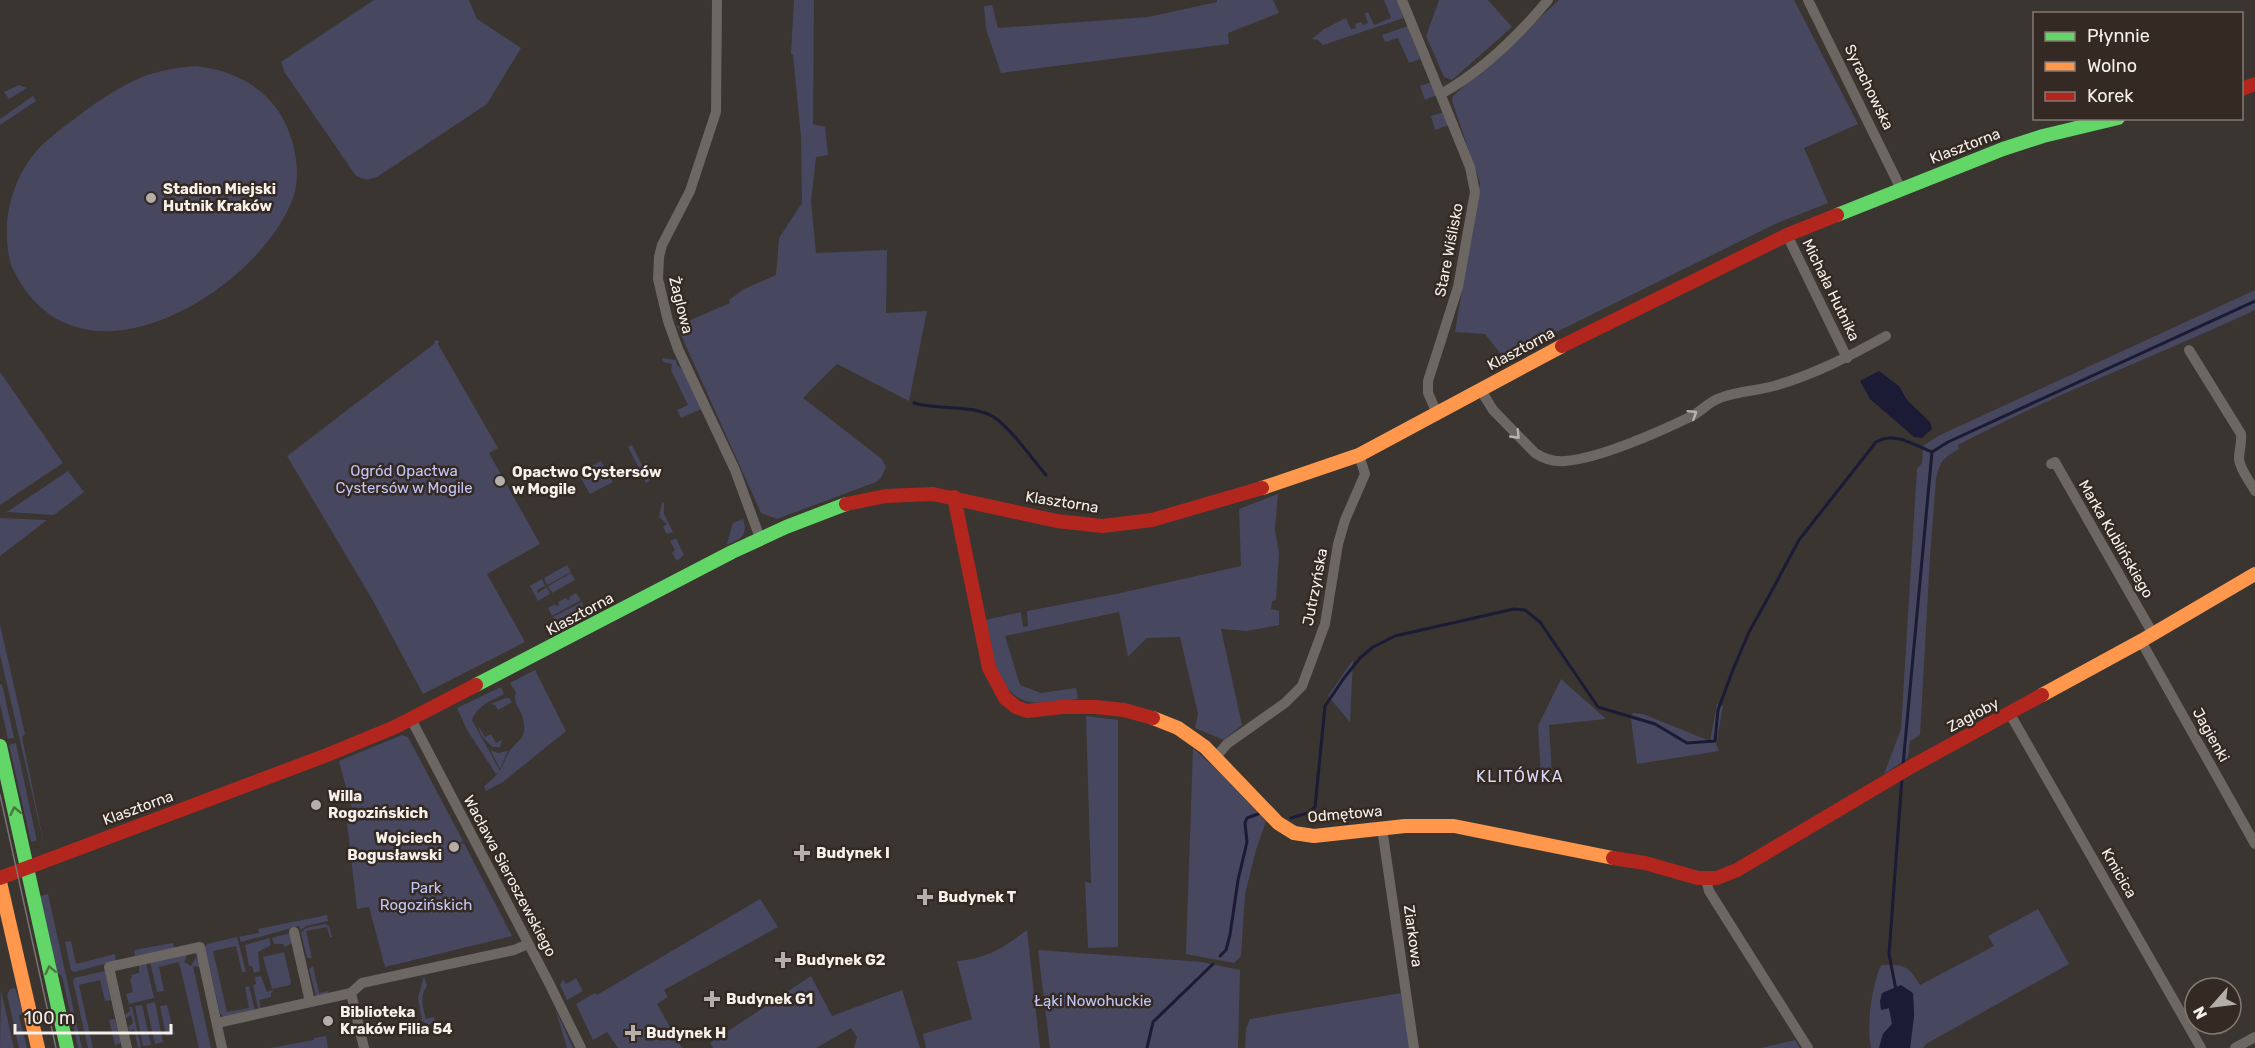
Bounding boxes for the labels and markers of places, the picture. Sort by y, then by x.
place label: Stadion Miejski Hutnik Kraków [163,180,276,215]
marker: Stadion Miejski Hutnik Kraków [144,191,158,205]
place label: Opactwo Cystersów w Mogile [512,463,662,498]
marker: Opactwo Cystersów w Mogile [493,474,507,488]
place label: Willa Rogozińskich [328,787,428,822]
marker: Willa Rogozińskich [309,798,323,812]
place label: Wojciech Bogusławski [347,829,442,864]
marker: Wojciech Bogusławski [447,840,461,854]
marker: Budynek I [793,844,811,862]
place label: Budynek I [816,844,890,862]
marker: Budynek T [916,888,934,906]
place label: Budynek T [938,888,1017,906]
marker: Budynek G2 [774,951,792,969]
place label: Budynek G2 [796,951,886,969]
marker: Budynek G1 [703,990,721,1008]
place label: Budynek G1 [726,990,813,1008]
place label: Biblioteka Kraków Filia 54 [340,1003,452,1038]
marker: Biblioteka Kraków Filia 54 [321,1014,335,1028]
marker: Budynek H [624,1024,642,1042]
place label: Budynek H [646,1024,726,1042]

